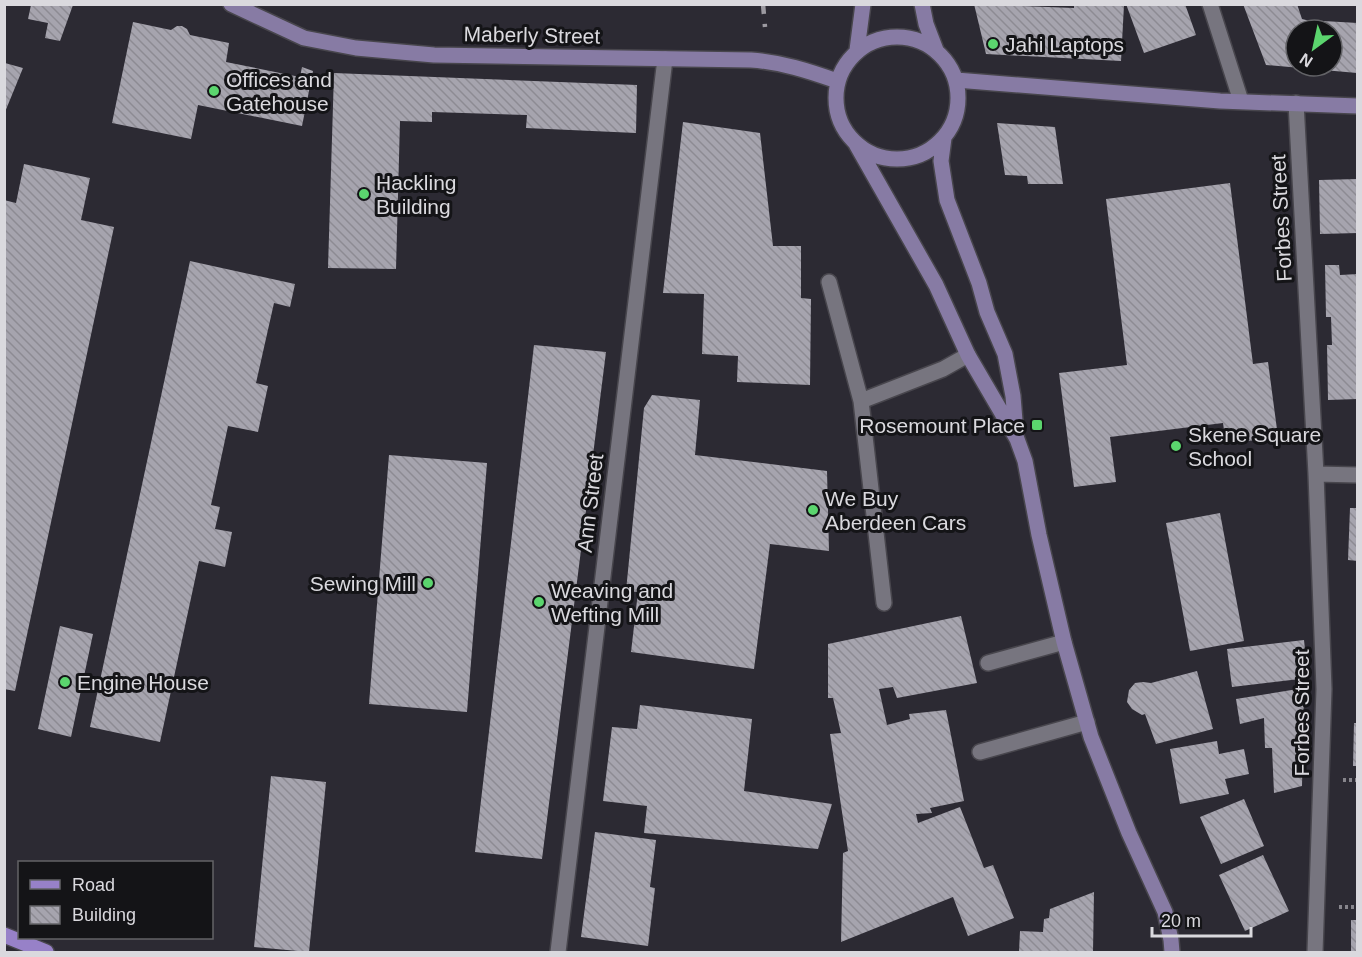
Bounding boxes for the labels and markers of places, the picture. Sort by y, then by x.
place label: Jahi Laptops [1005,33,1124,56]
marker: Jahi Laptops [986,37,1000,51]
place label: Offices and Gatehouse [226,68,332,115]
marker: Offices and Gatehouse [207,84,221,98]
place label: Hackling Building [376,171,457,218]
marker: Hackling Building [357,187,371,201]
place label: Rosemount Place [859,414,1025,437]
marker: Rosemount Place [1030,418,1044,432]
place label: Skene Square School [1188,423,1321,470]
marker: Skene Square School [1169,439,1183,453]
place label: We Buy Aberdeen Cars [825,487,966,534]
marker: We Buy Aberdeen Cars [806,503,820,517]
place label: Sewing Mill [310,572,416,595]
marker: Sewing Mill [421,576,435,590]
place label: Weaving and Wefting Mill [551,579,673,626]
marker: Weaving and Wefting Mill [532,595,546,609]
place label: Engine House [77,671,209,694]
marker: Engine House [58,675,72,689]

